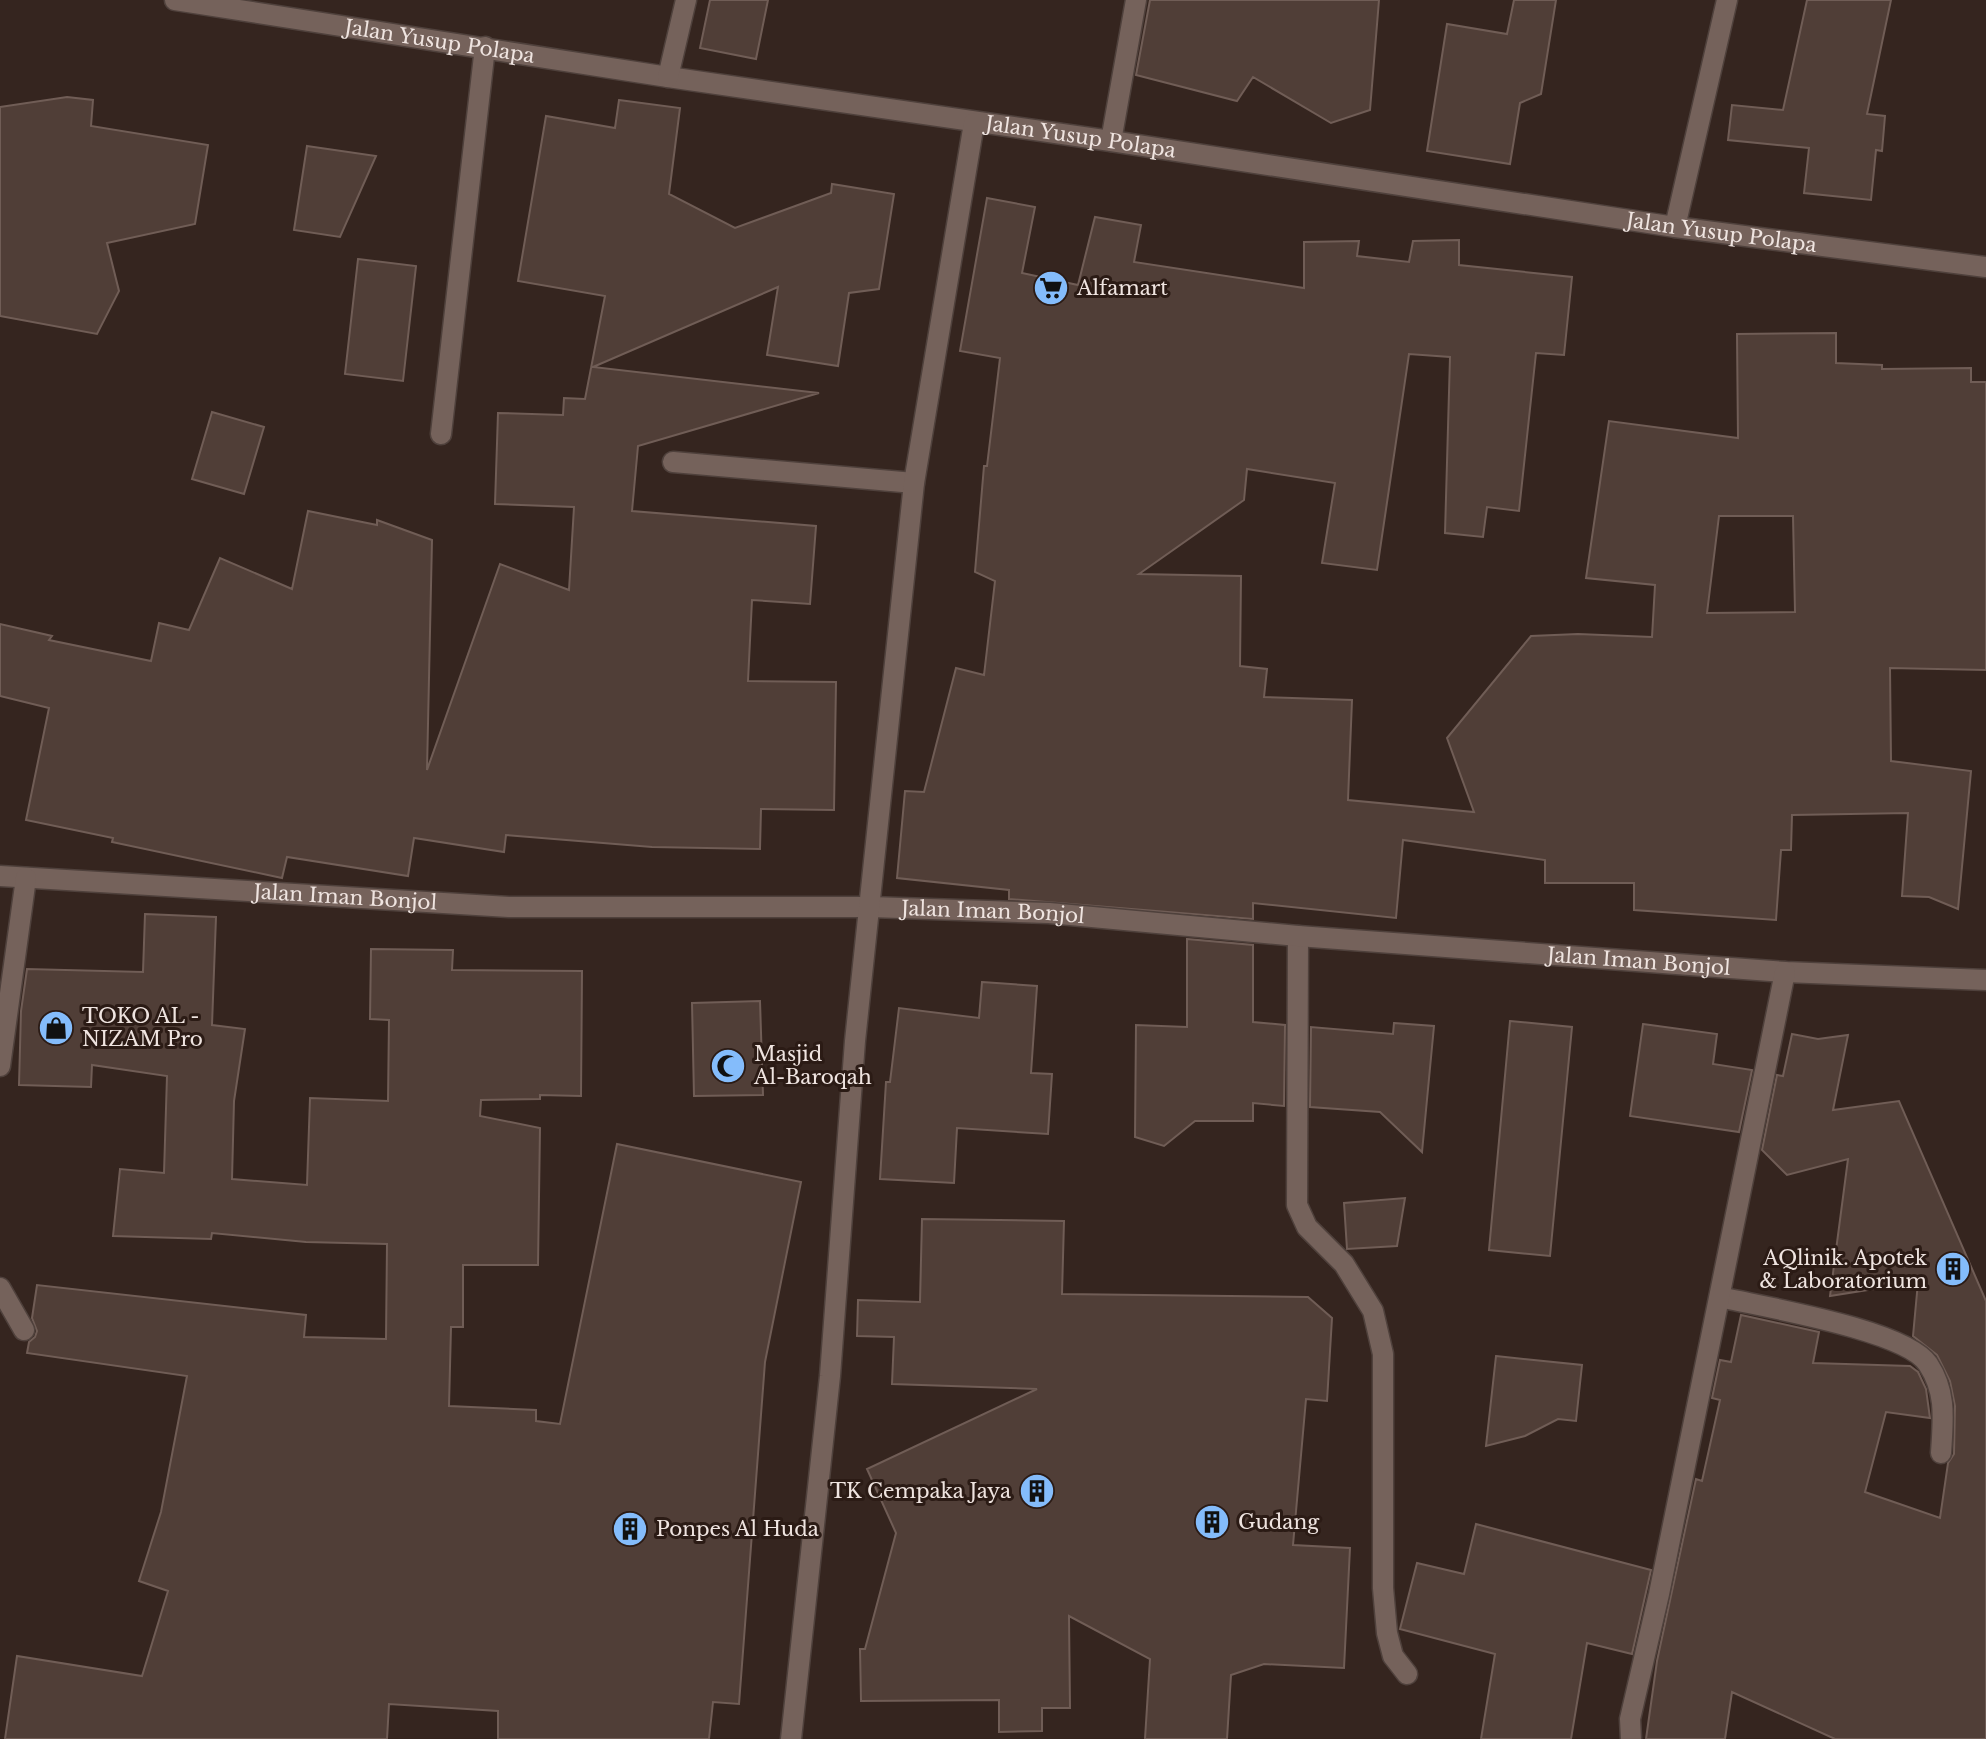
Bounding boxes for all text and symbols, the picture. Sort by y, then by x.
street label: Jalan Yusup Polapa [340,14,537,68]
street label: Jalan Yusup Polapa [981,111,1178,163]
street label: Jalan Yusup Polapa [1622,207,1819,257]
supermarket icon: Alfamart [1032,269,1070,307]
place label: Alfamart [1076,276,1168,300]
street label: Jalan Iman Bonjol [250,879,438,915]
street label: Jalan Iman Bonjol [898,896,1086,928]
street label: Jalan Iman Bonjol [1543,942,1731,980]
place label: TOKO AL - NIZAM Pro [82,1004,203,1051]
shop icon: TOKO AL - NIZAM Pro [37,1009,75,1047]
place label: Masjid Al-Baroqah [753,1042,872,1089]
mosque icon: Masjid Al-Baroqah [709,1047,747,1085]
place label: AQlinik. Apotek & Laboratorium [1759,1246,1928,1293]
building icon: AQlinik. Apotek & Laboratorium [1934,1250,1972,1288]
building icon: TK Cempaka Jaya [1018,1472,1056,1510]
place label: TK Cempaka Jaya [830,1479,1012,1503]
building icon: Gudang [1193,1503,1231,1541]
building icon: Ponpes Al Huda [611,1510,649,1548]
place label: Gudang [1238,1510,1320,1534]
place label: Ponpes Al Huda [656,1517,820,1541]

